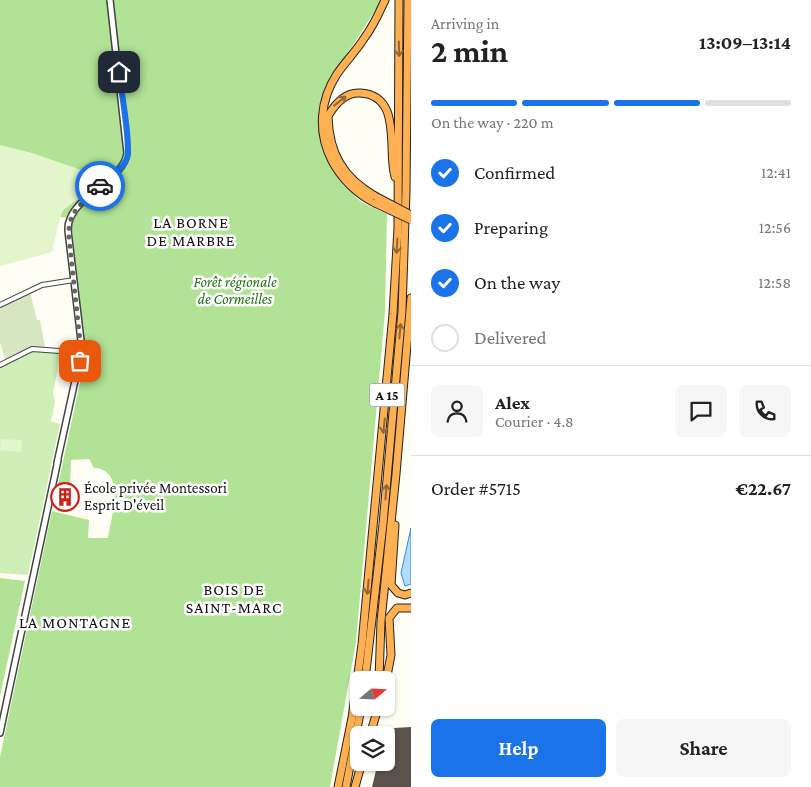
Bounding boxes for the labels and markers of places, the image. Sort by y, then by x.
pin [98,51,140,93]
pin [59,340,101,382]
place label: École privée Montessori Esprit D'éveil [84,480,227,514]
building icon: École privée Montessori Esprit D'éveil [50,482,80,512]

